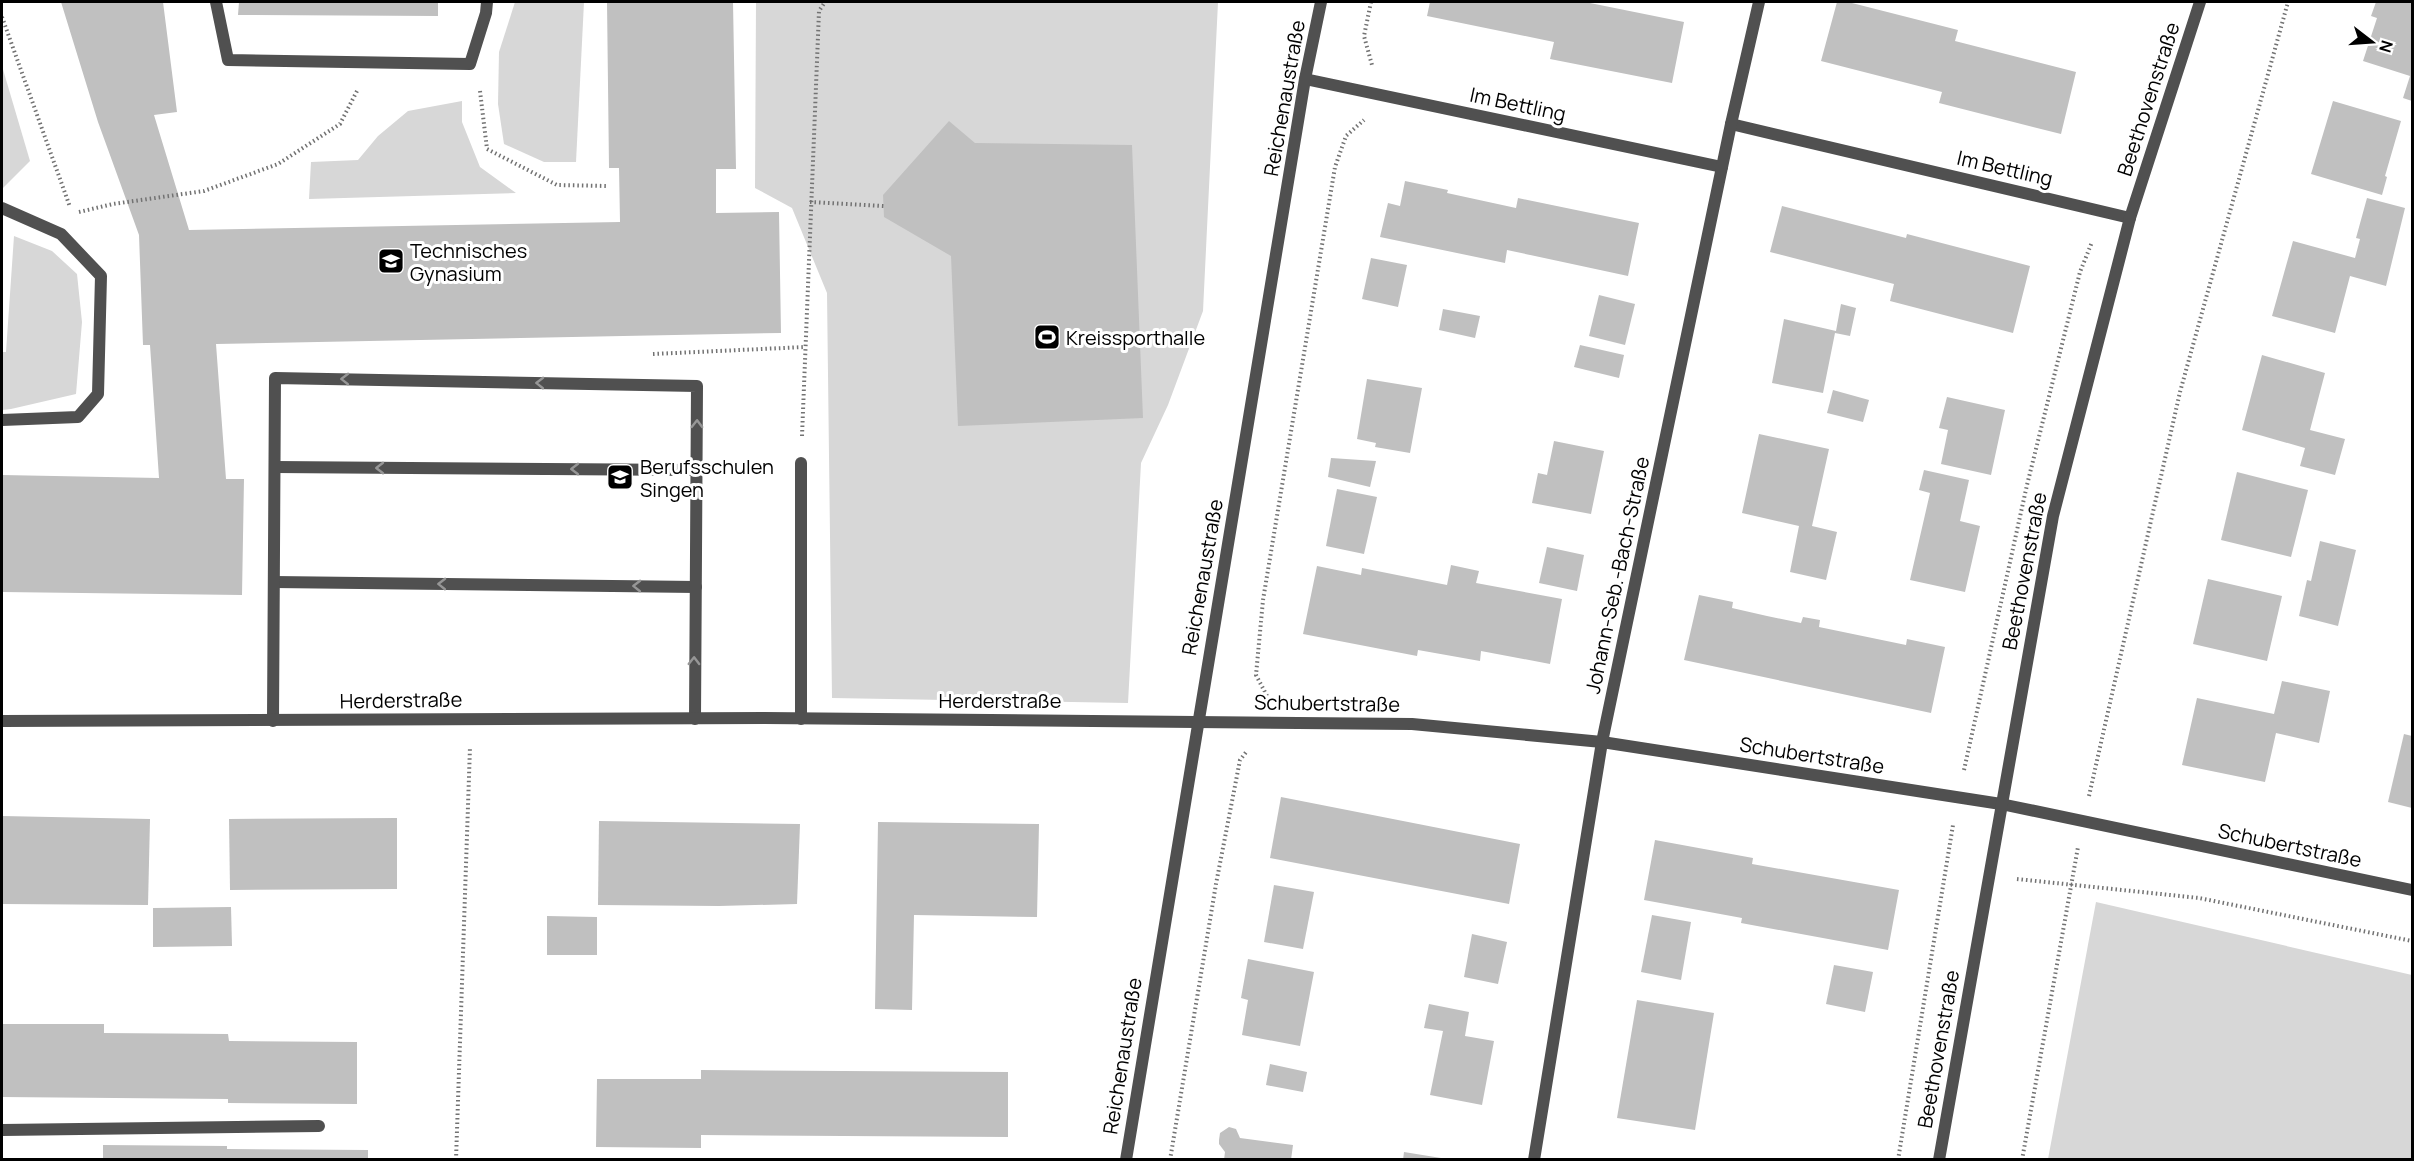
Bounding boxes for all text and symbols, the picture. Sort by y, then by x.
north arrow [2342,12,2402,72]
street label: Reichenaustraße [1257,18,1311,178]
street label: Beethovenstraße [2110,19,2186,179]
text: N [2374,38,2399,55]
street label: Im Bettling [1468,81,1568,127]
street label: Im Bettling [1954,144,2056,192]
place label: Technisches Gynasium [410,237,527,287]
school or university icon: Technisches Gynasium [376,246,406,276]
sports icon: Kreissporthalle [1032,322,1062,352]
place label: Kreissporthalle [1066,324,1205,351]
one-way arrow [341,373,350,385]
one-way arrow [535,377,544,389]
one-way arrow [691,419,703,428]
place label: Berufsschulen Singen [640,453,774,503]
street label: Johann-Seb.-Bach-Straße [1579,454,1655,696]
one-way arrow [375,462,384,474]
school or university icon: Berufsschulen Singen [605,462,635,492]
one-way arrow [570,463,579,475]
street label: Beethovenstraße [1995,490,2053,652]
street label: Reichenaustraße [1175,497,1229,657]
one-way arrow [438,578,447,590]
one-way arrow [633,580,642,592]
one-way arrow [688,656,700,665]
street label: Herderstraße [339,685,463,715]
street label: Herderstraße [939,687,1061,714]
street label: Schubertstraße [1254,688,1400,718]
street label: Schubertstraße [1738,730,1886,780]
street label: Schubertstraße [2216,817,2364,873]
street label: Beethovenstraße [1911,968,1965,1130]
street label: Reichenaustraße [1096,976,1148,1136]

